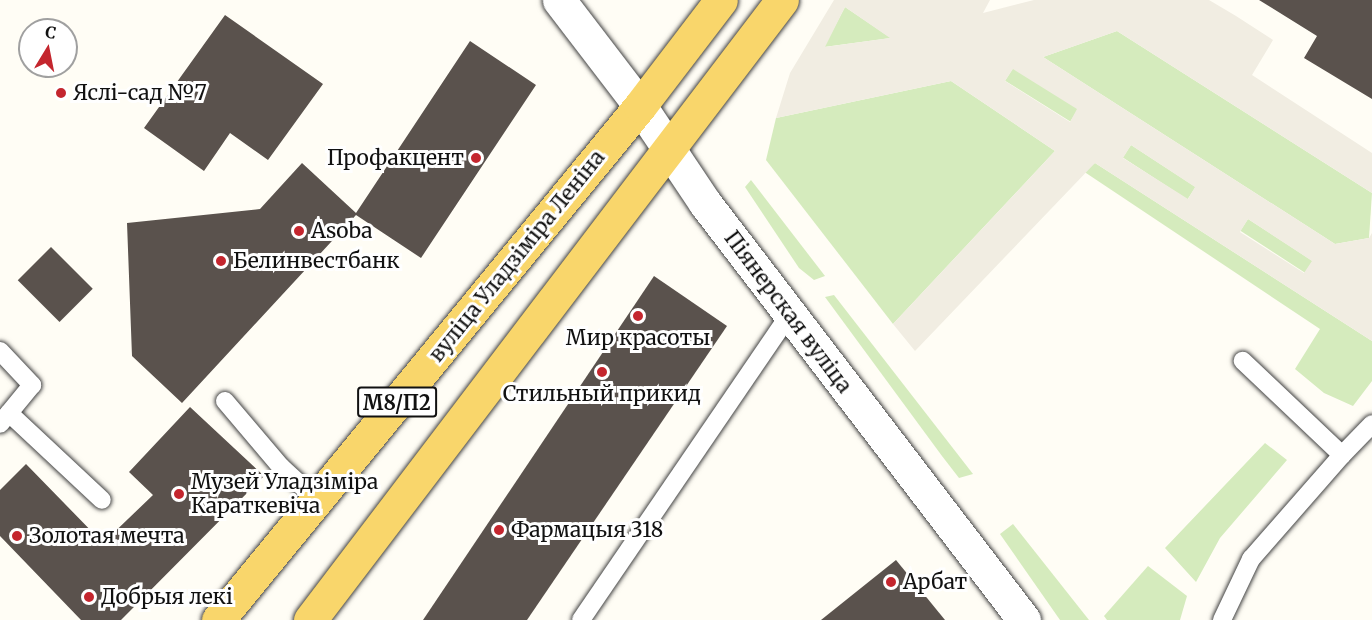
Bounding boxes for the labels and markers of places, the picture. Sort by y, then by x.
place label: Яслі-сад №7 [73,80,207,106]
marker: Яслі-сад №7 [54,86,68,100]
place label: Профакцент [327,145,464,171]
marker: Профакцент [469,151,483,165]
place label: Asoba [311,218,373,244]
marker: Asoba [292,224,306,238]
place label: Белинвестбанк [233,248,400,274]
marker: Белинвестбанк [214,254,228,268]
marker: Мир красоты [631,309,645,323]
place label: Мир красоты [566,325,710,351]
marker: Стильный прикид [595,365,609,379]
place label: Стильный прикид [503,381,701,407]
place label: Музей Уладзіміра Караткевіча [191,469,378,519]
marker: Музей Уладзіміра Караткевіча [172,487,186,501]
place label: Фармацыя 318 [511,517,663,543]
place label: Золотая мечта [29,523,185,549]
marker: Фармацыя 318 [492,523,506,537]
marker: Золотая мечта [10,529,24,543]
place label: Арбат [903,569,967,595]
marker: Арбат [884,575,898,589]
place label: Добрыя лекі [101,584,233,610]
marker: Добрыя лекі [82,590,96,604]

